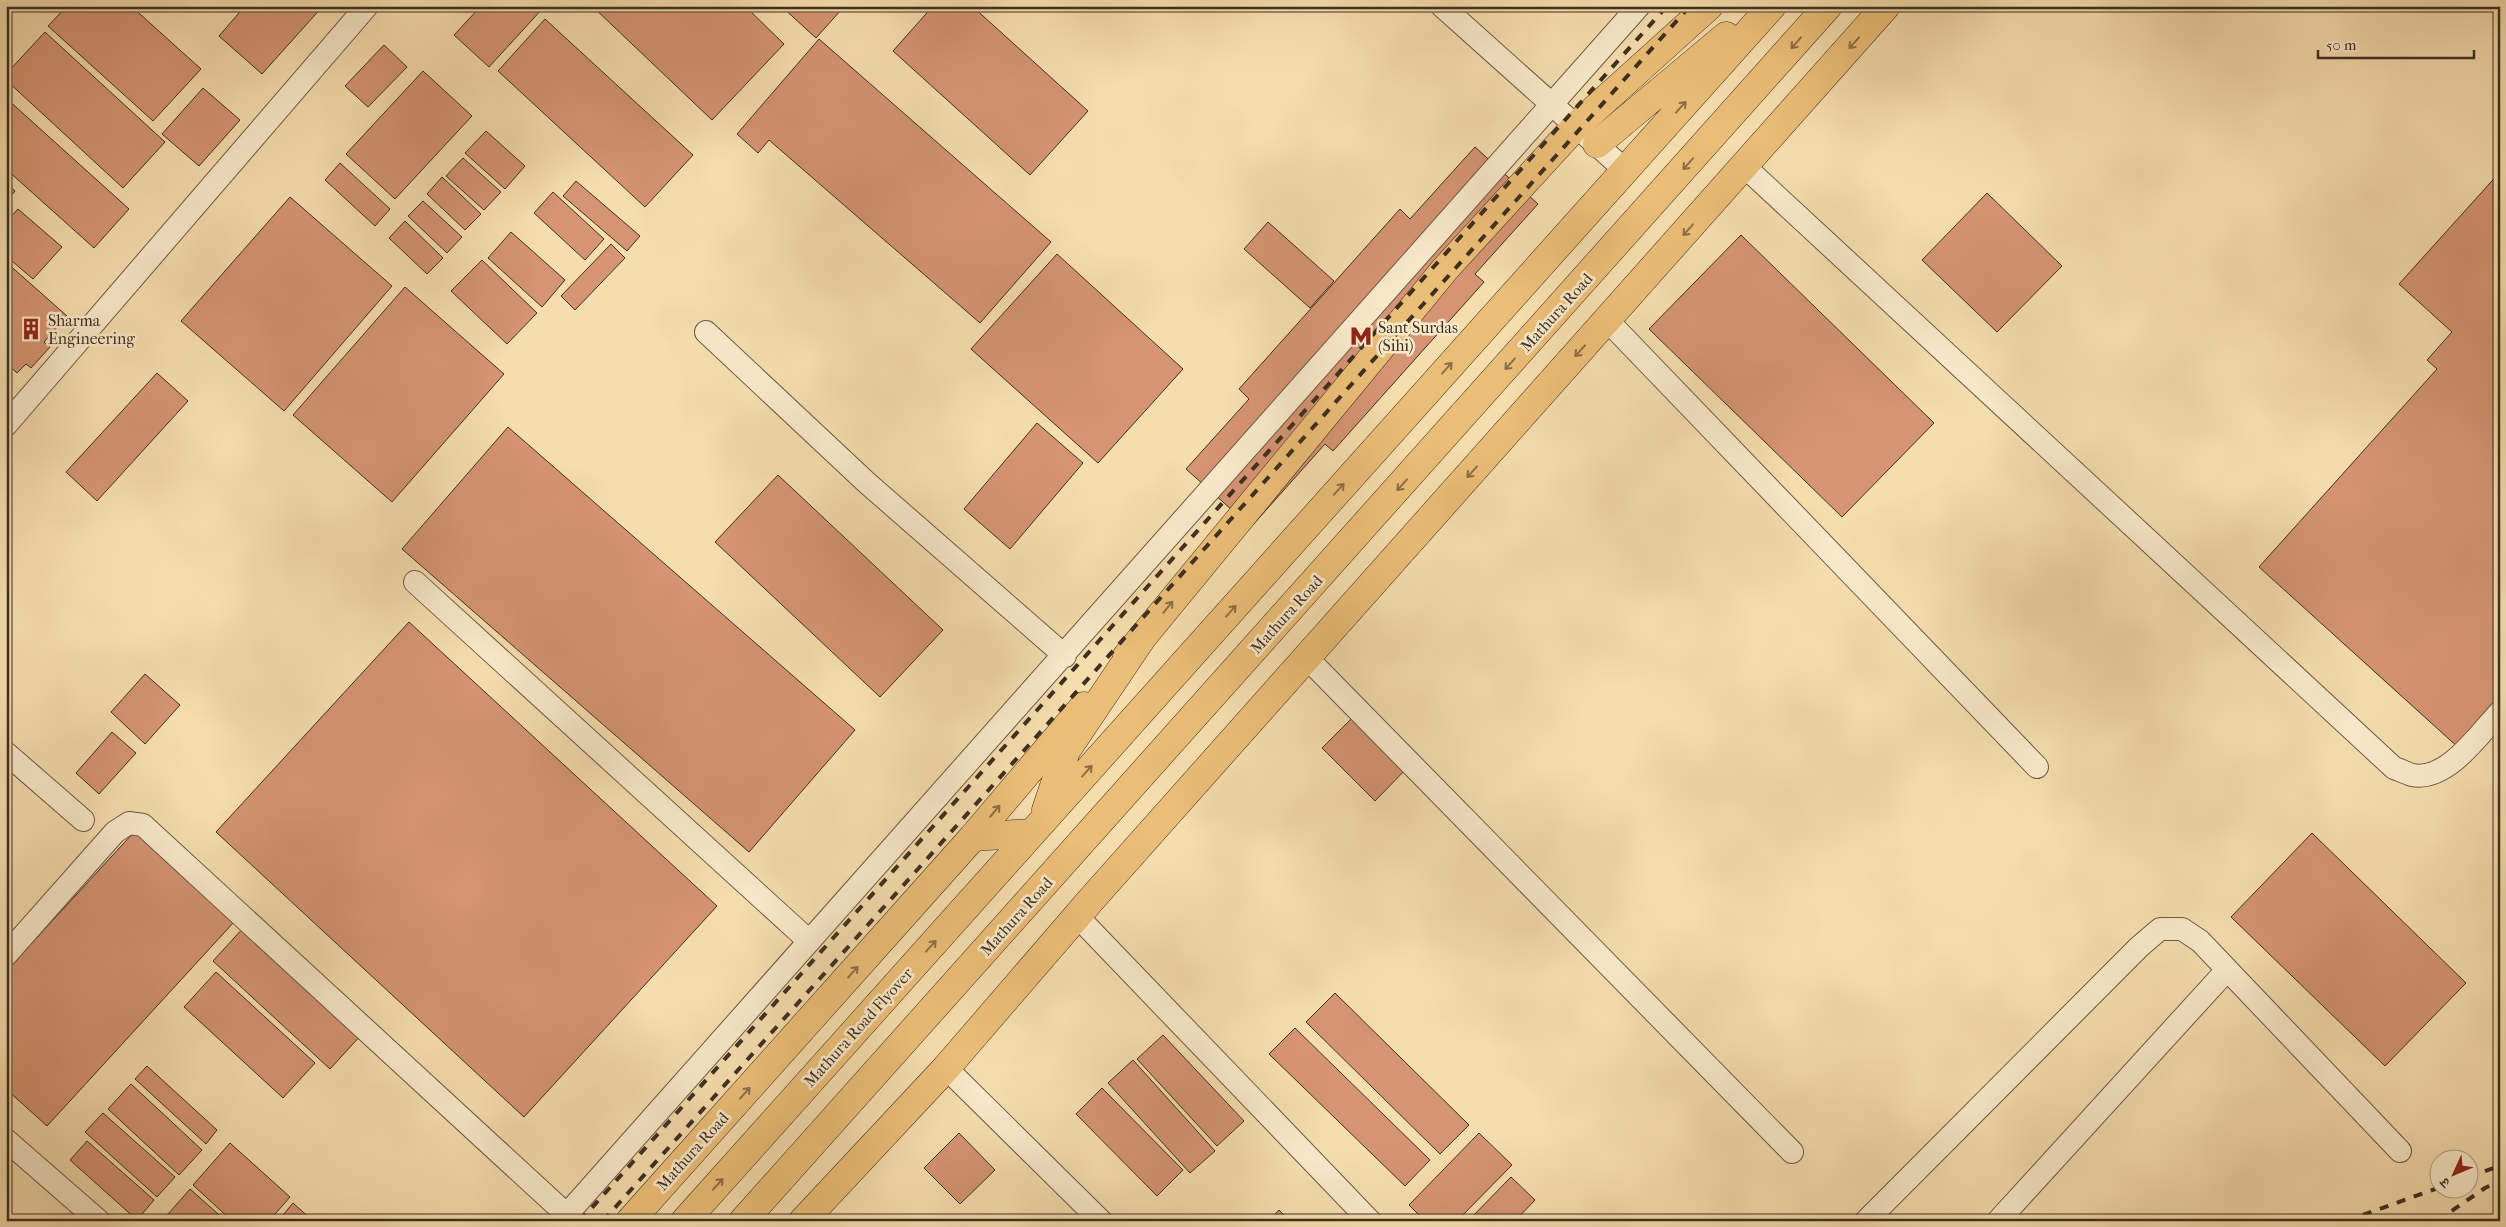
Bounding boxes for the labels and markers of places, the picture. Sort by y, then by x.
place label: Sharma Engineering [48,311,135,348]
building icon: Sharma Engineering [18,316,44,342]
place label: Sant Surdas (Sihi) [1378,318,1458,355]
metro station icon: Sant Surdas (Sihi) [1348,323,1374,349]

